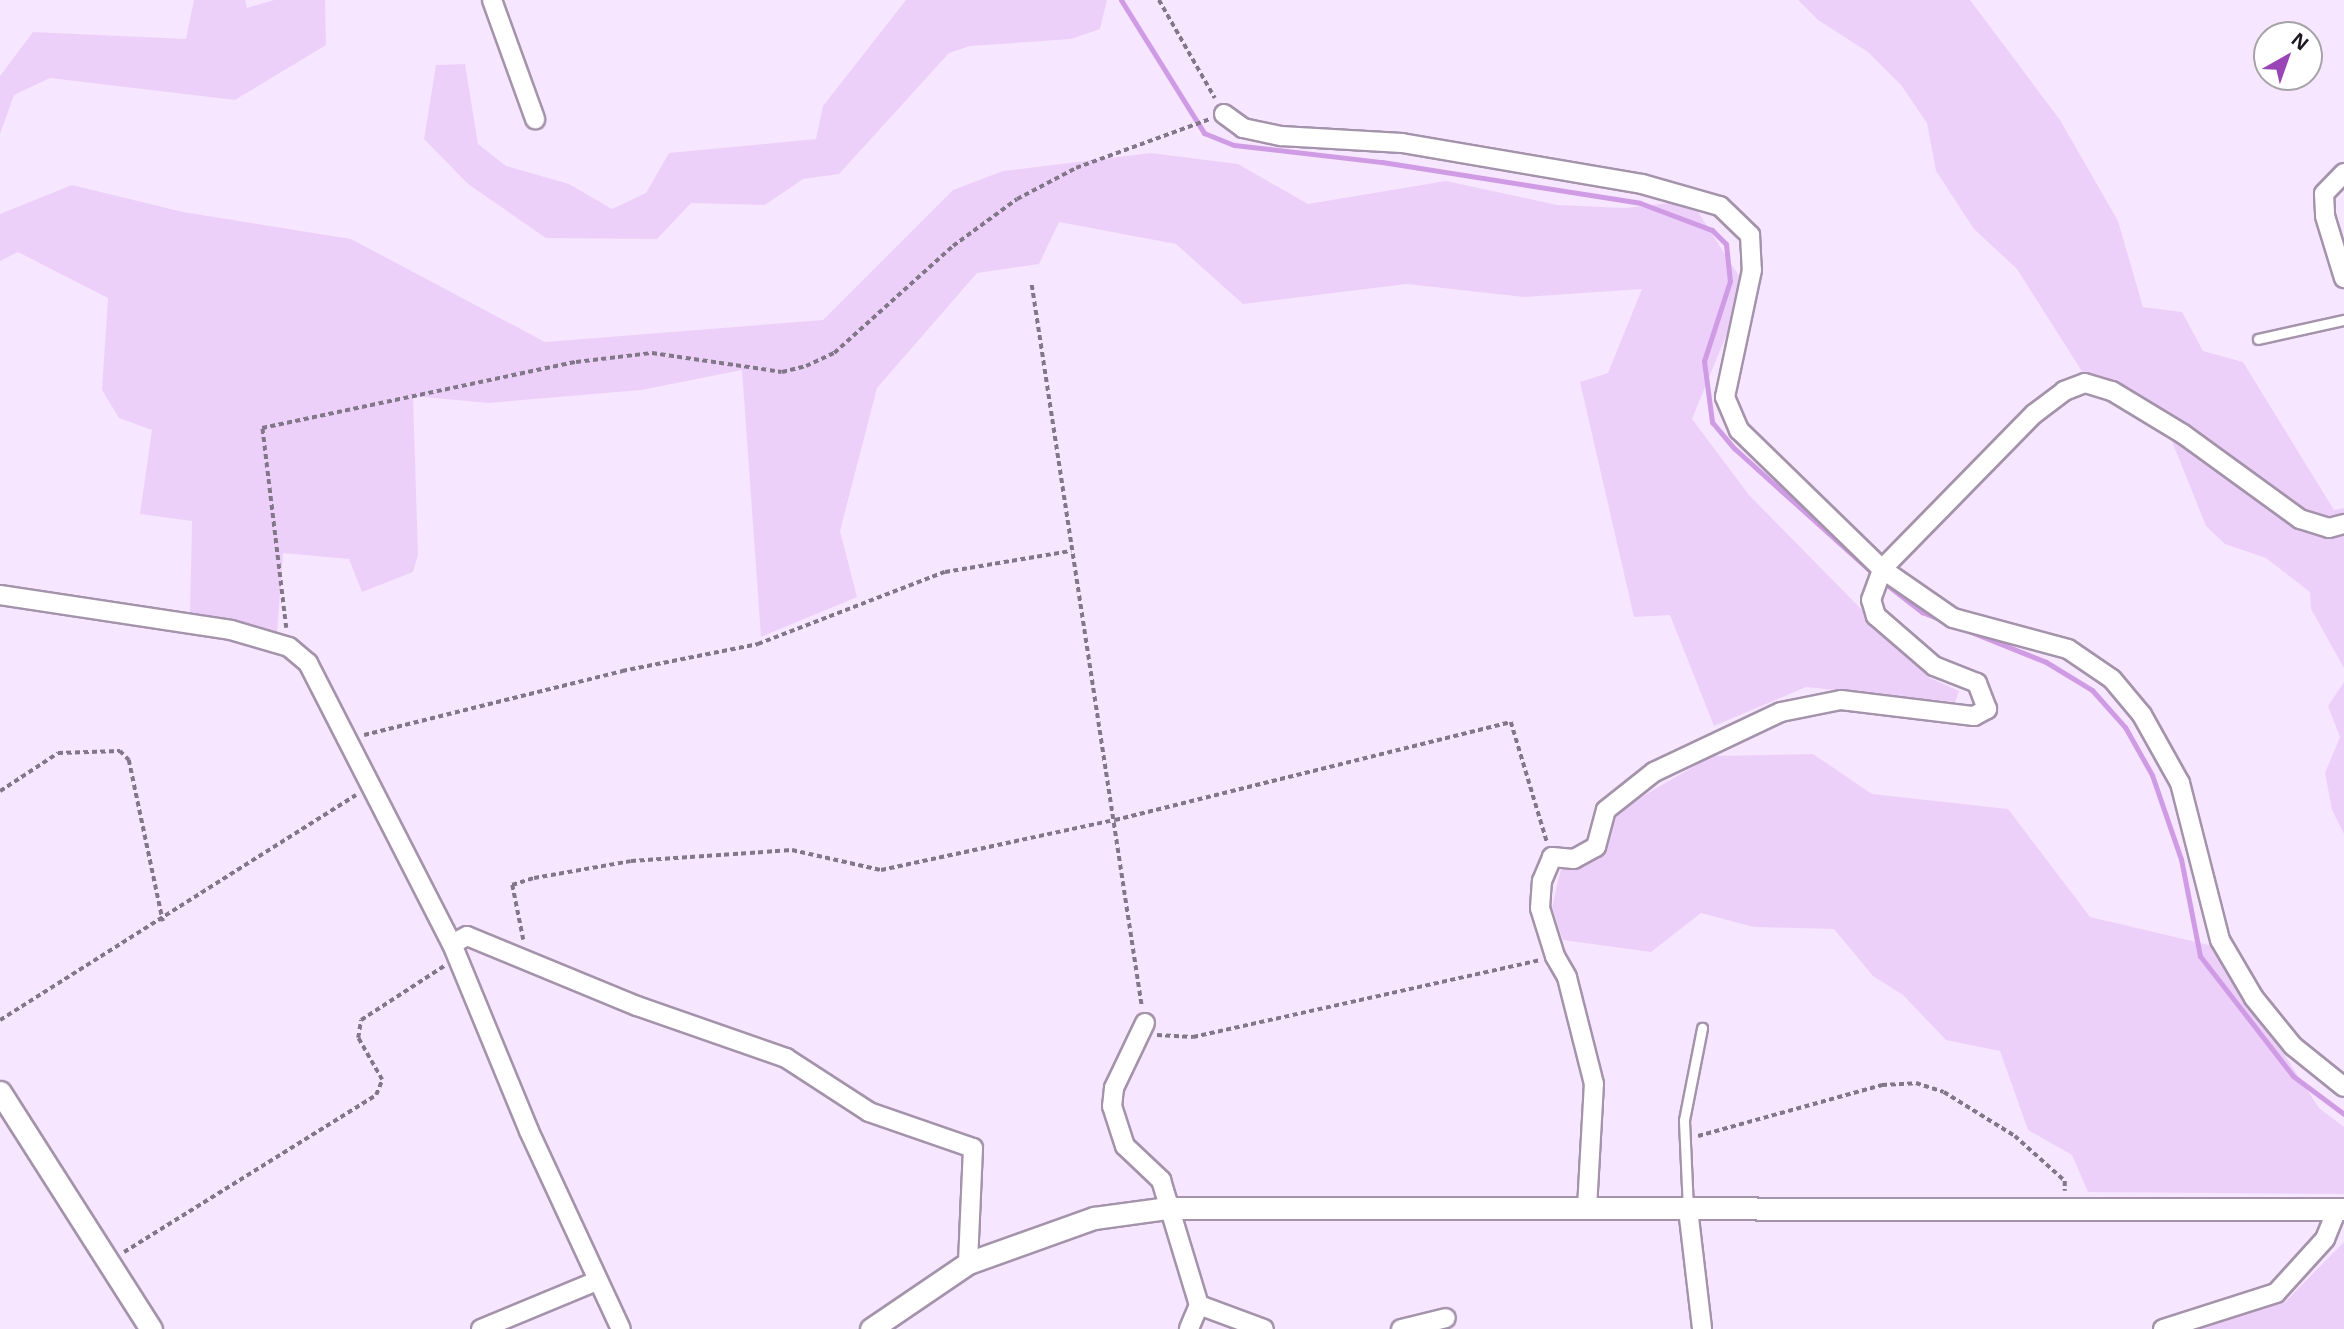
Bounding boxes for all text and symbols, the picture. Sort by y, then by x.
north arrow [2253,21,2323,91]
text: N [2286,27,2314,56]

